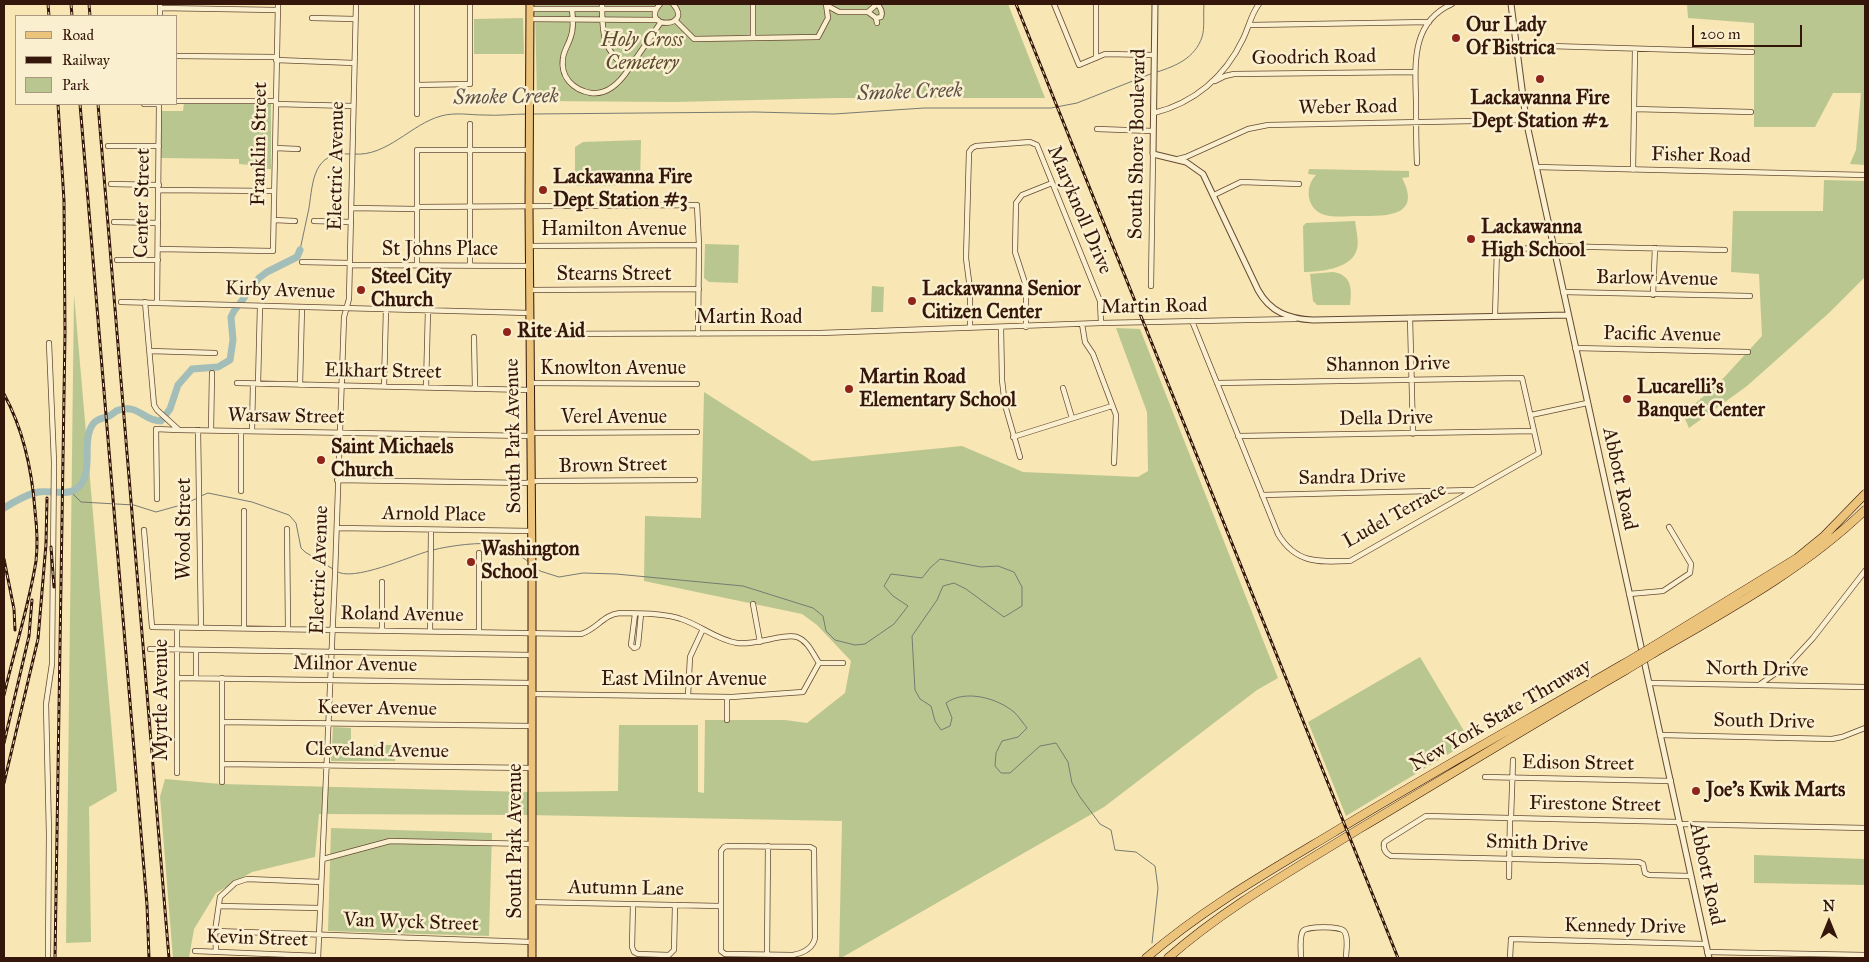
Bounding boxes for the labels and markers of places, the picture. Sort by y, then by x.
place label: Our Lady Of Bistrica [1466,14,1555,61]
marker: Our Lady Of Bistrica [1450,32,1462,44]
marker: Lackawanna Fire Dept Station #2 [1534,73,1546,85]
place label: Lackawanna Fire Dept Station #2 [1470,87,1610,134]
place label: Lackawanna Fire Dept Station #3 [553,166,692,213]
marker: Lackawanna Fire Dept Station #3 [537,184,549,196]
place label: Lackawanna High School [1481,216,1585,263]
marker: Lackawanna High School [1465,233,1477,245]
place label: Steel City Church [371,266,451,313]
place label: Lackawanna Senior Citizen Center [922,278,1081,325]
marker: Steel City Church [355,284,367,296]
marker: Lackawanna Senior Citizen Center [906,295,918,307]
place label: Rite Aid [517,320,585,344]
marker: Rite Aid [501,326,513,338]
place label: Martin Road Elementary School [859,366,1016,413]
place label: Lucarelli's Banquet Center [1637,376,1765,423]
marker: Martin Road Elementary School [843,383,855,395]
marker: Lucarelli's Banquet Center [1621,393,1633,405]
place label: Saint Michaels Church [331,436,454,483]
marker: Saint Michaels Church [315,454,327,466]
place label: Washington School [481,538,580,585]
marker: Washington School [465,556,477,568]
place label: Joe's Kwik Marts [1706,779,1845,803]
marker: Joe's Kwik Marts [1690,785,1702,797]

